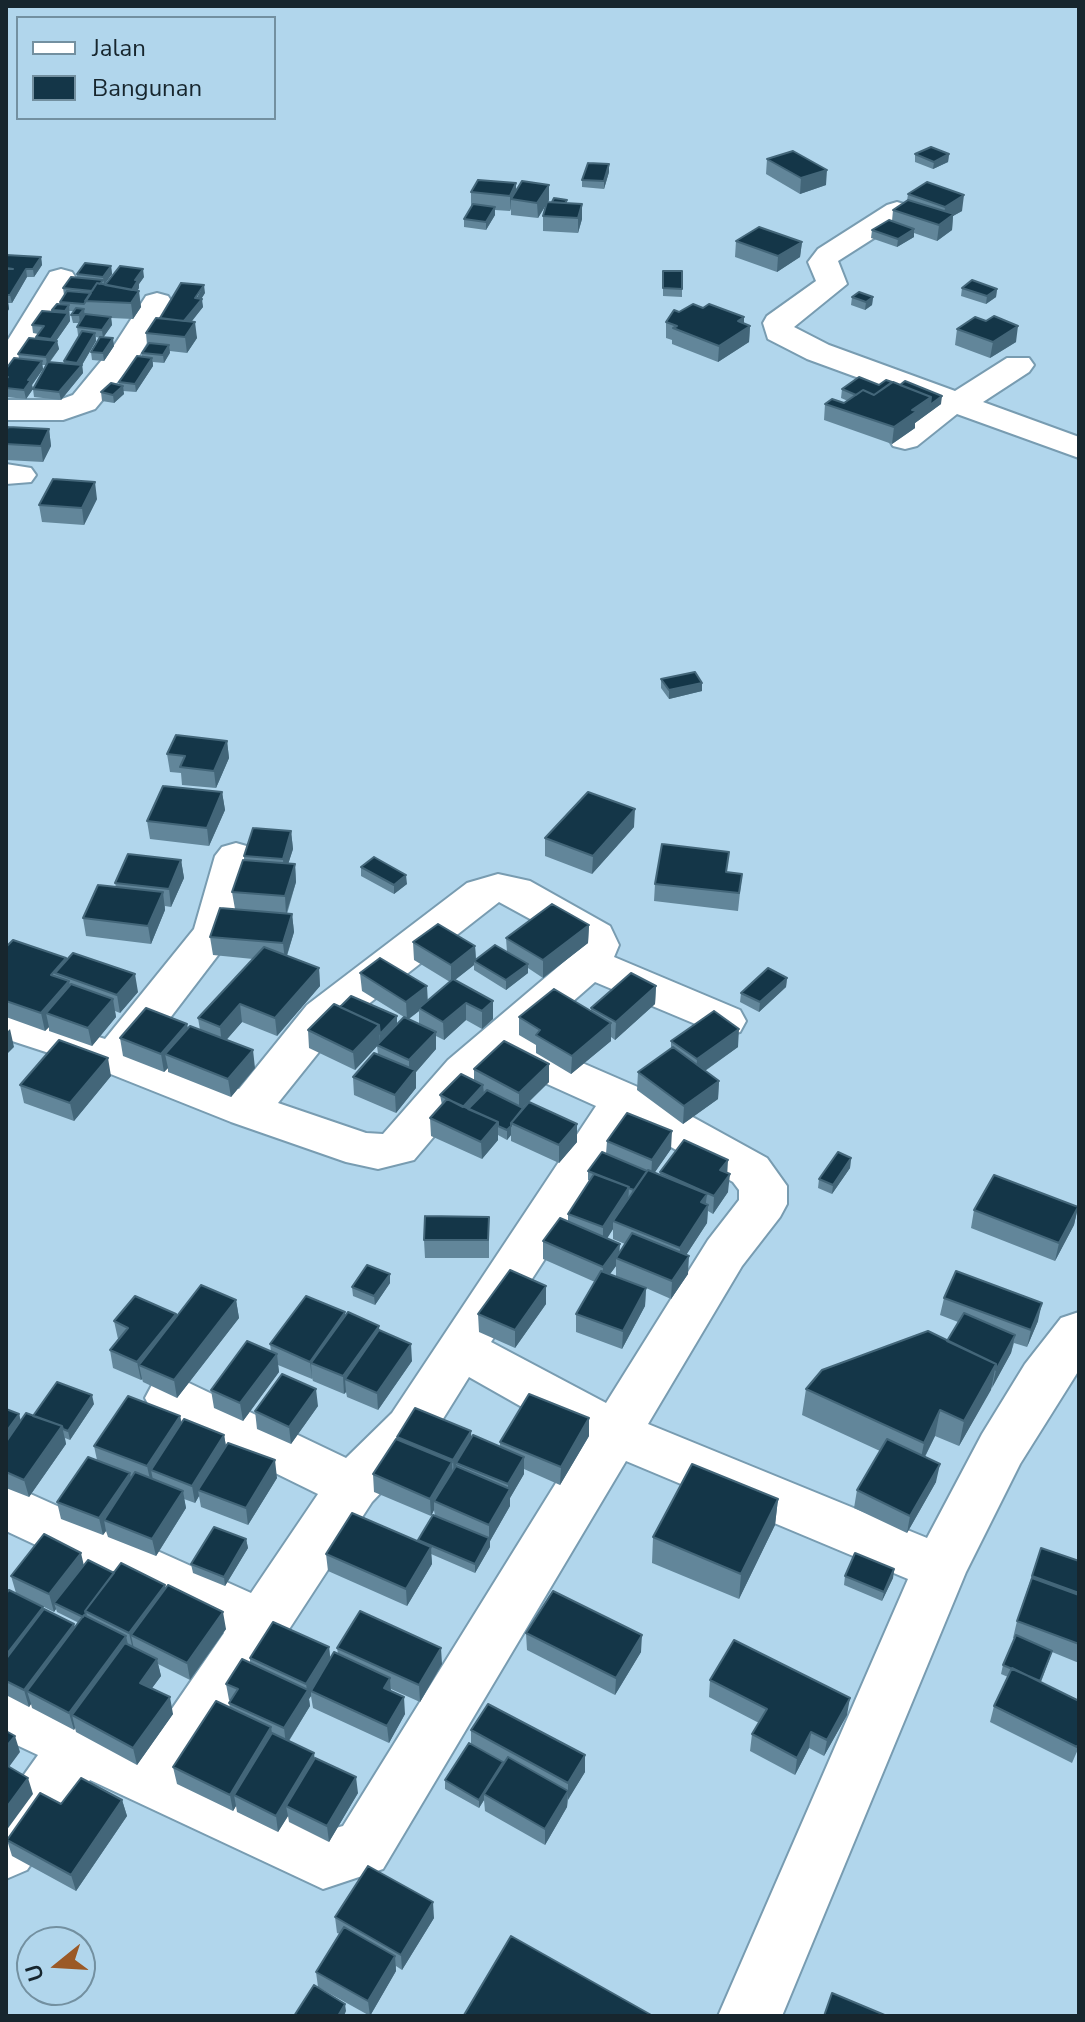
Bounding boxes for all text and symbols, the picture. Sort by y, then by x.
legend [16,16,276,120]
text: Jalan [92,32,146,64]
text: Bangunan [92,72,202,104]
north arrow [16,1926,96,2006]
text: U [18,1960,52,1985]

